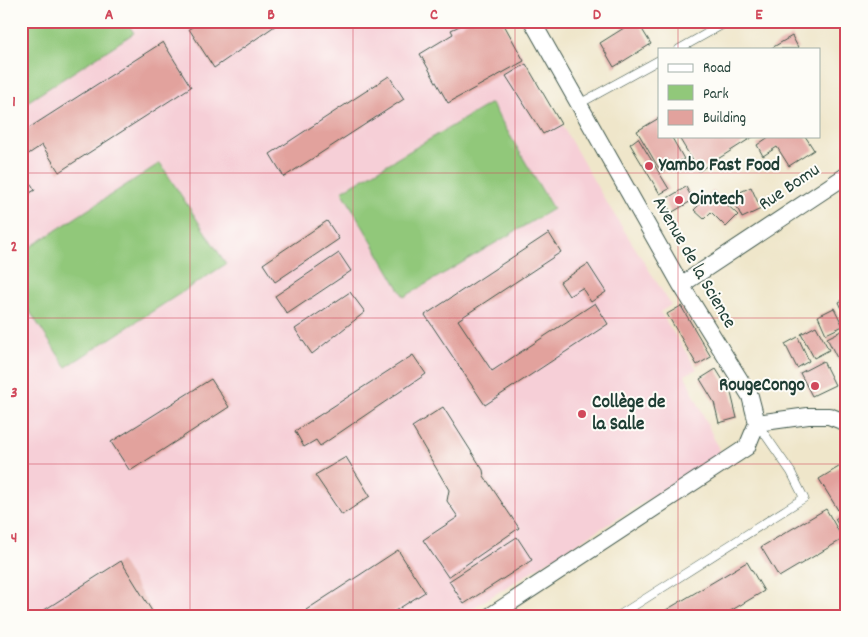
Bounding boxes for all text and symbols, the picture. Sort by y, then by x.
text: A [105,4,114,27]
text: B [267,4,275,27]
text: C [430,4,438,27]
text: D [593,4,602,27]
text: E [755,4,763,27]
legend [658,48,820,138]
text: Road [703,58,731,80]
text: Park [703,84,729,106]
text: 1 [12,91,16,114]
text: Building [703,108,746,130]
place label: Yambo Fast Food [658,153,780,180]
street label: Rue Bomu [754,158,826,218]
marker: Yambo Fast Food [643,160,655,172]
place label: Ointech [689,187,744,214]
street label: Avenue de la Science [644,192,742,334]
marker: Ointech [673,194,685,206]
text: 2 [11,236,18,259]
place label: RougeCongo [719,373,806,400]
marker: RougeCongo [809,380,821,392]
text: 3 [10,382,18,405]
place label: Collège de la Salle [592,390,665,439]
marker: Collège de la Salle [576,408,588,420]
text: 4 [11,527,17,550]

